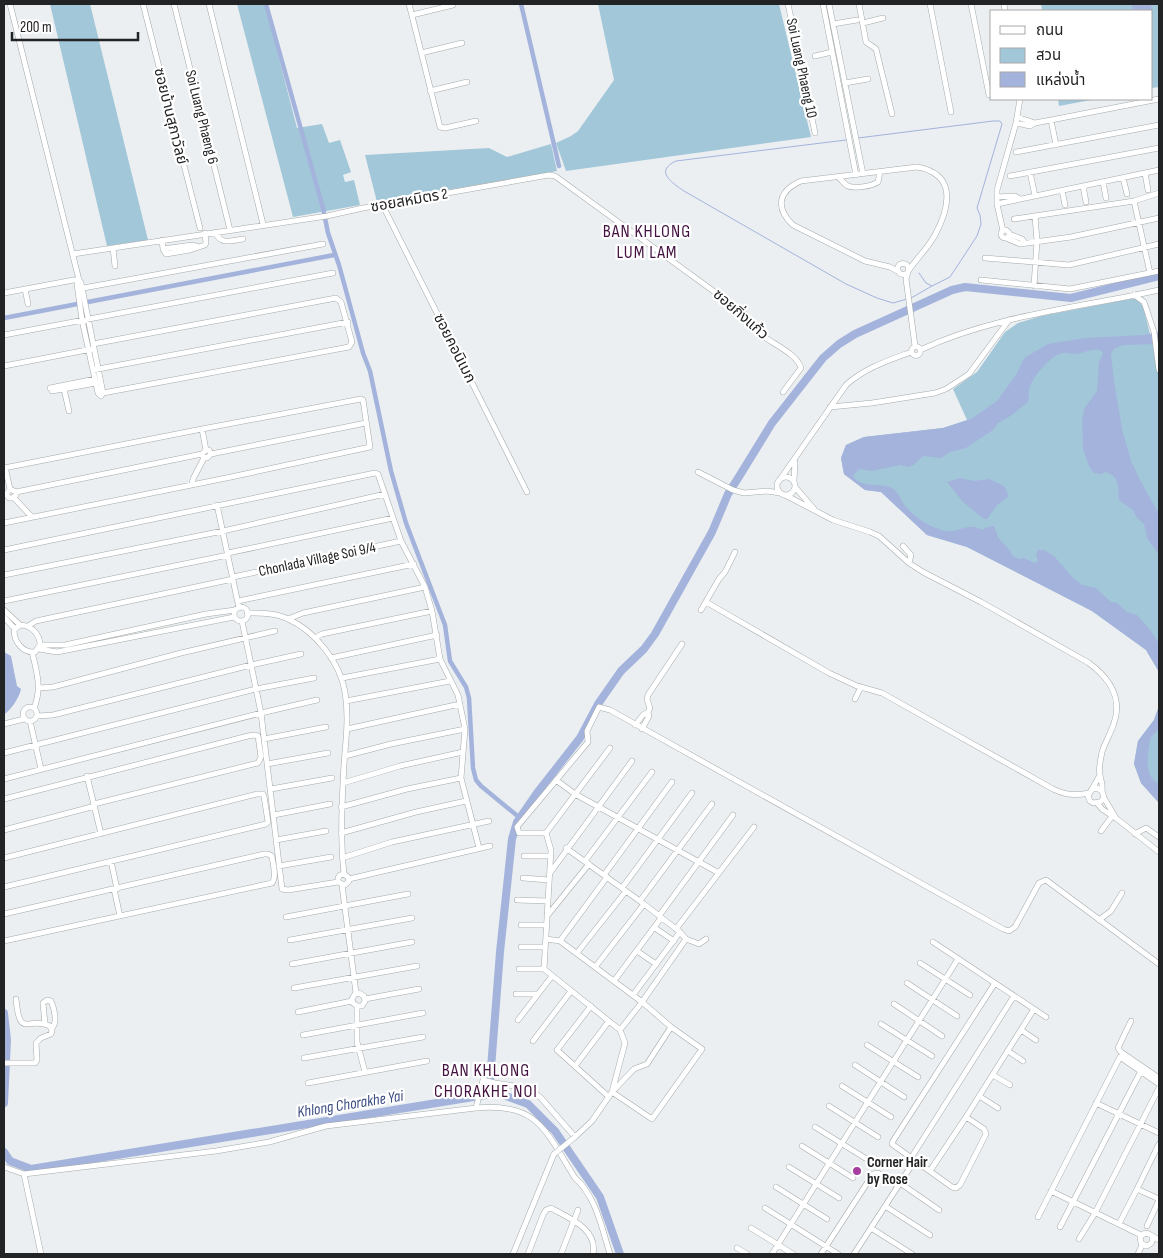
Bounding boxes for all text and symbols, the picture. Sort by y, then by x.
scale bar [12,10,139,42]
legend [990,10,1153,100]
street label: Soi Luang Phaeng 10 [782,16,821,120]
text: 200 m [20,18,52,37]
text: ถนน [1036,21,1063,40]
text: สวน [1036,46,1061,65]
street label: ซอยบ้านสุภาวัลย์ [149,66,192,166]
street label: Soi Luang Phaeng 6 [181,68,222,166]
text: แหล่งน้ำ [1036,69,1085,90]
street label: ซอยสหมิตร 2 [369,184,449,217]
district label: BAN KHLONG LUM LAM [603,221,691,263]
street label: ซอยกิ่งแก้ว [709,284,773,344]
street label: ซอยคอนิเมก [429,310,480,386]
street label: Chonlada Village Soi 9/4 [257,538,377,581]
district label: BAN KHLONG CHORAKHE NOI [434,1060,538,1102]
water label: Khlong Chorakhe Yai [296,1087,406,1122]
place label: Corner Hair by Rose [867,1153,928,1189]
marker: Corner Hair by Rose [851,1165,863,1177]

